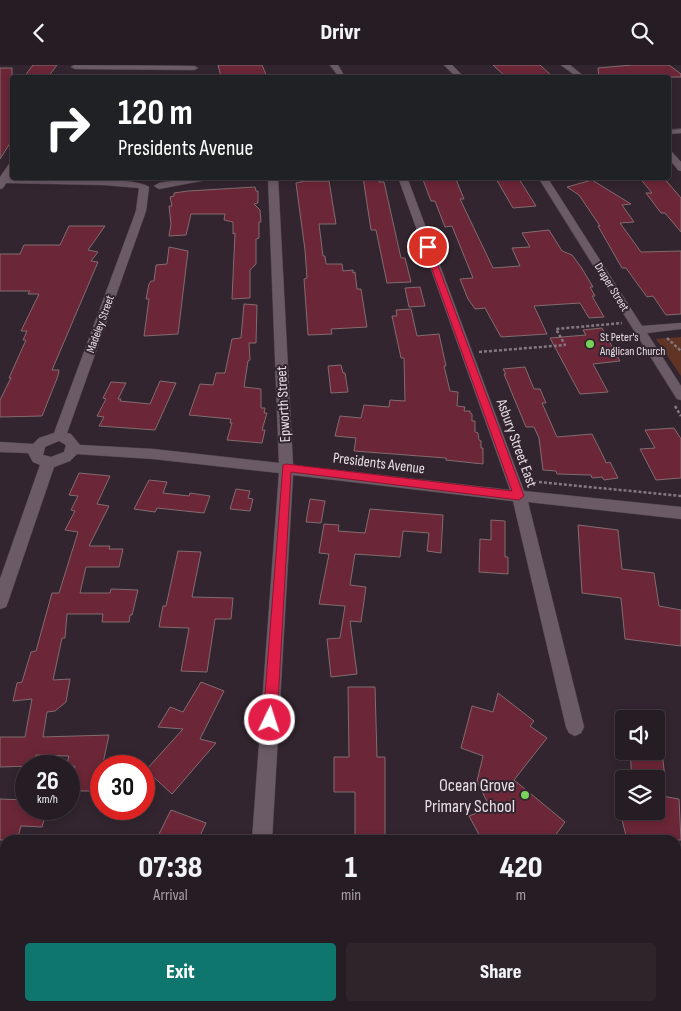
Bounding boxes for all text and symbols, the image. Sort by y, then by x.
icon: back [25,19,53,47]
text: Drivr [321,19,360,46]
icon: search [628,19,656,47]
text: 120 m [118,92,193,135]
icon: right [35,95,100,160]
text: Presidents Avenue [118,135,253,162]
pin [407,226,449,268]
icon: arrive [414,233,442,261]
street label: Draper Street [591,260,632,315]
street label: Madeley Street [83,293,118,355]
place label: St Peter's Anglican Church [599,330,665,359]
marker: St Peter's Anglican Church [584,338,596,350]
street label: Epworth Street [272,365,295,443]
street label: Asbury Street East [491,395,541,490]
street label: Presidents Avenue [332,448,426,479]
position arrow [243,693,295,745]
map controls [615,710,665,820]
button: sound [615,710,665,760]
speed limit sign: 30 [90,755,155,820]
text: 26 [36,766,59,797]
button: layers [615,770,665,820]
place label: Ocean Grove Primary School [424,775,515,817]
marker: Ocean Grove Primary School [519,789,531,801]
text: km/h [37,792,58,807]
text: 07:38 [139,850,202,886]
text: 1 [345,850,357,886]
text: 420 [500,850,542,886]
text: Arrival [153,886,188,905]
text: min [341,886,361,905]
text: m [516,886,526,905]
button: Exit [25,943,336,1001]
button: Share [346,943,656,1001]

